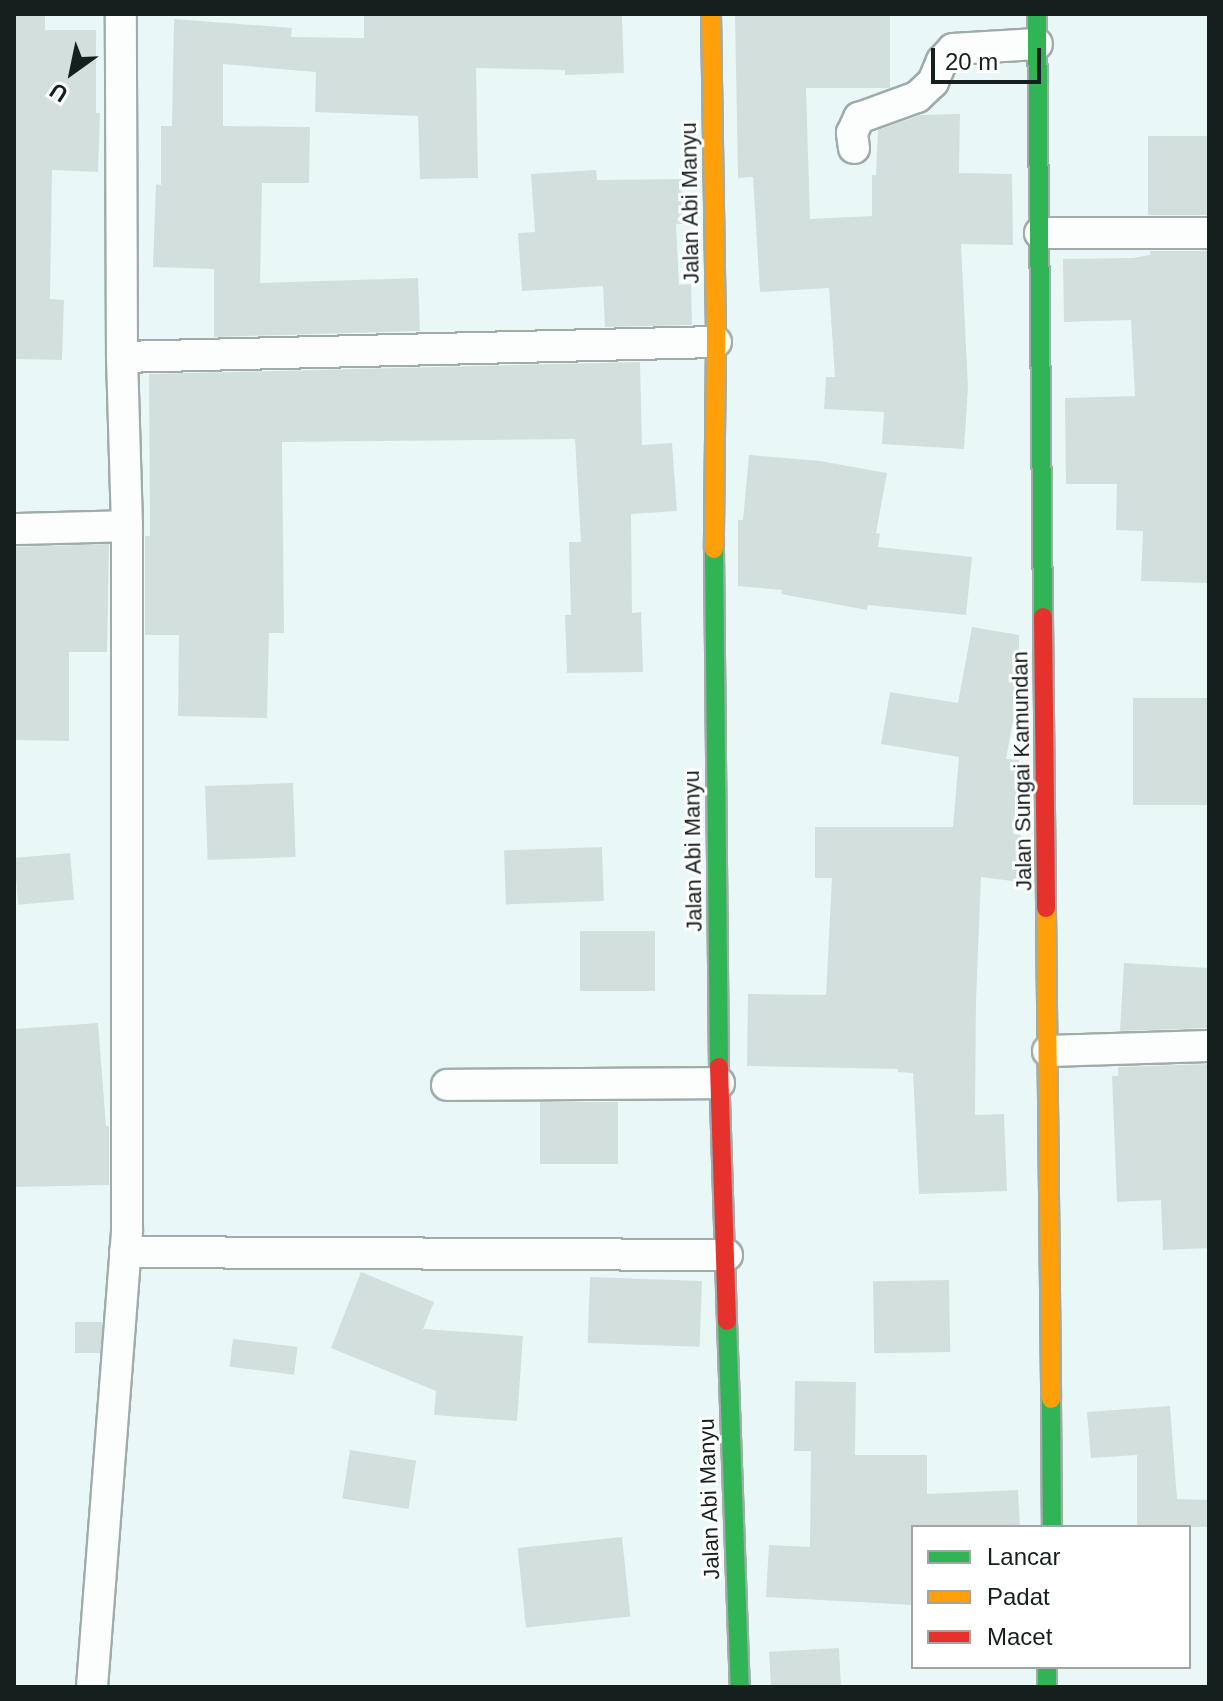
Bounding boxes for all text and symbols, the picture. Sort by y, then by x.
north arrow [32,32,112,112]
scale bar [935,32,1045,82]
text: 20 m [945,48,998,75]
text: U [45,78,72,107]
street label: Jalan Abi Manyu [675,121,705,285]
street label: Jalan Sungai Kamundan [1007,651,1037,891]
street label: Jalan Abi Manyu [678,769,708,933]
street label: Jalan Abi Manyu [693,1417,725,1581]
legend [911,1525,1191,1669]
text: Lancar [987,1543,1060,1570]
text: Padat [987,1583,1050,1610]
text: Macet [987,1623,1052,1650]

